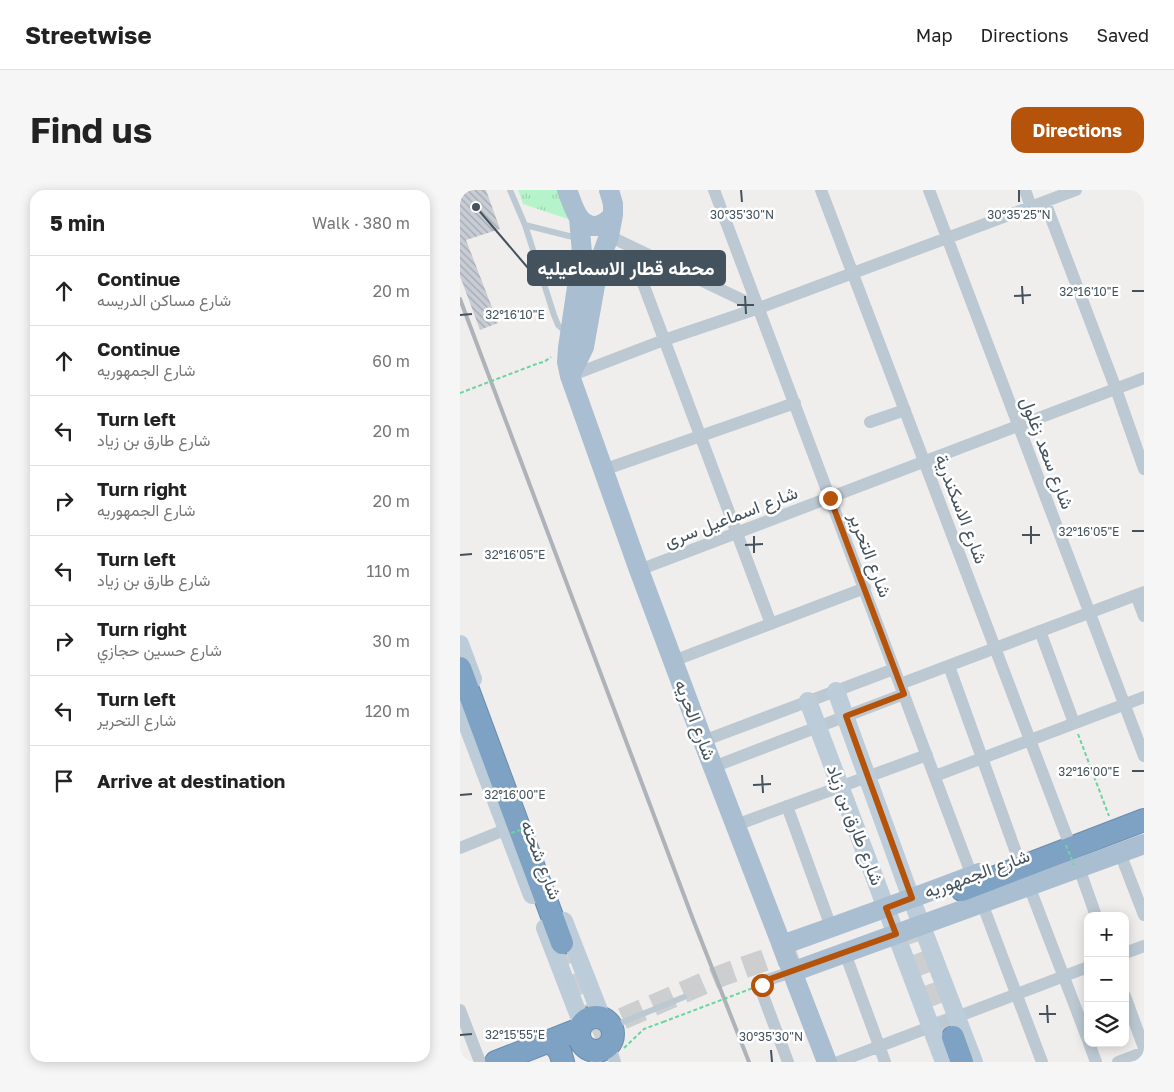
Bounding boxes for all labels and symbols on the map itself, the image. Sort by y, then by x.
text: 30°35'30"N [710,207,774,222]
text: 30°35'25"N [987,207,1051,222]
callout: محطه قطار الاسماعيليه [528,251,725,285]
text: محطه قطار الاسماعيليه [538,256,714,281]
text: 32°16'10"E [1059,284,1119,299]
text: 32°16'10"E [485,307,545,322]
street label: شارع سعد زغلول [1015,393,1079,513]
street label: شارع الاسكندرية [929,451,993,567]
street label: شارع اسماعيل سرى [661,481,801,553]
route end [819,487,842,510]
street label: شارع التحرير [843,508,897,601]
text: 32°16'05"E [1059,524,1119,539]
text: 32°16'05"E [485,547,545,562]
street label: شارع الحريه [669,676,721,764]
street label: شارع طارق بن زياد [821,761,889,889]
text: 32°16'00"E [1058,764,1120,779]
text: 32°16'00"E [484,787,546,802]
street label: شارع شحته [515,817,567,903]
street label: شارع الجمهوريه [921,844,1033,904]
route start [751,974,774,997]
text: 32°15'55"E [485,1027,545,1042]
text: 30°35'30"N [739,1029,803,1044]

